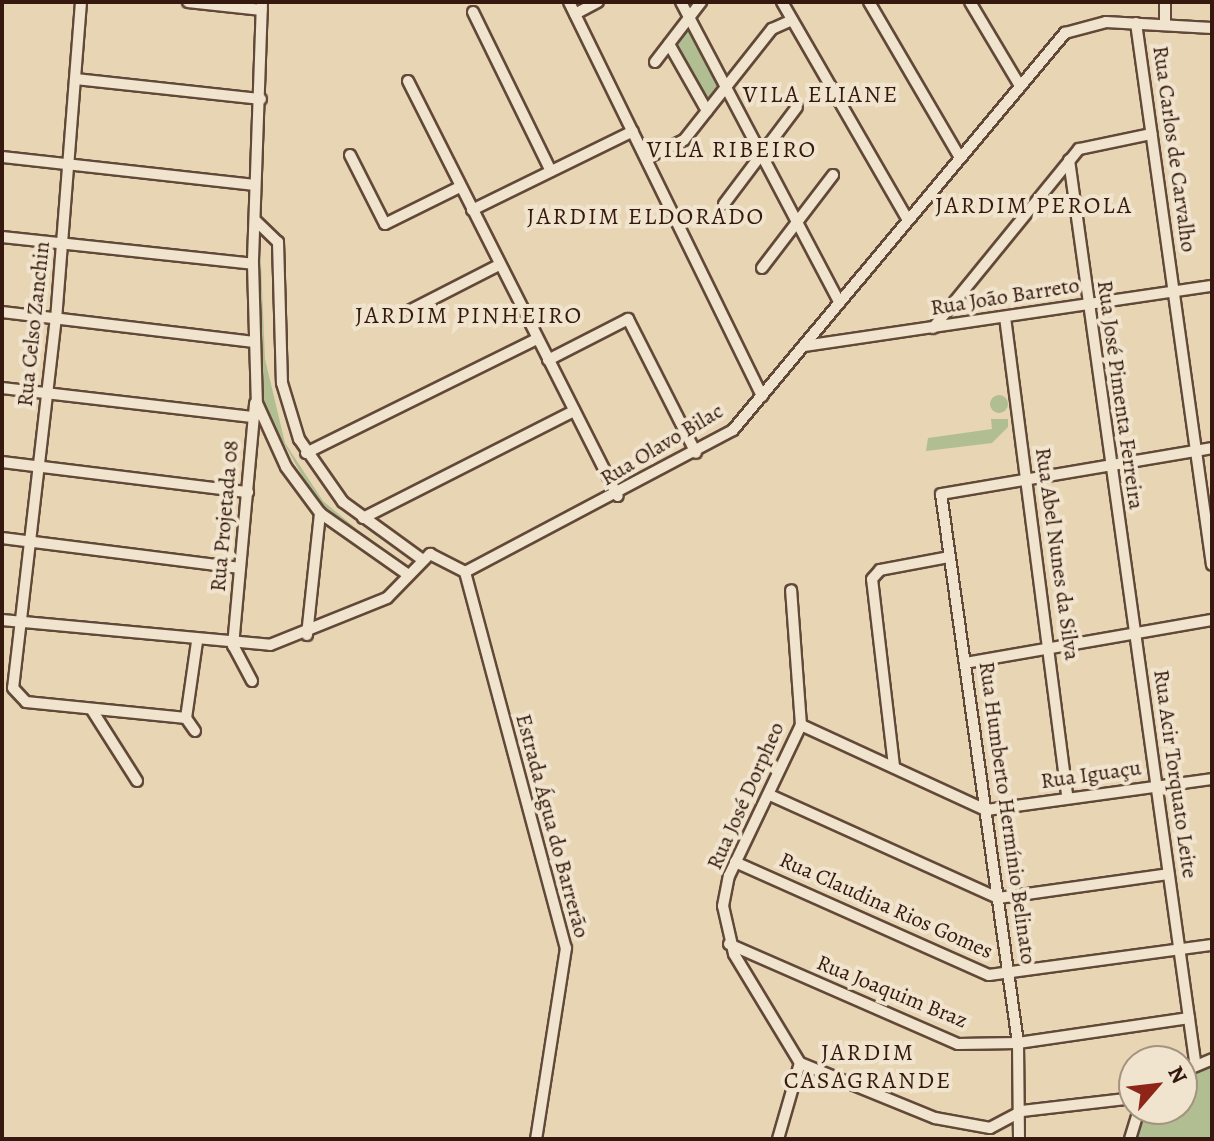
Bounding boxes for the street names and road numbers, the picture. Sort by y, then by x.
street label: Rua Carlos de Carvalho [1146,44,1202,254]
street label: Rua Celso Zanchin [12,240,56,408]
street label: Rua João Barreto [929,272,1081,322]
street label: Rua José Pimenta Ferreira [1091,279,1149,511]
street label: Rua Olavo Bilac [596,398,728,492]
street label: Rua Projetada 08 [205,439,245,593]
street label: Rua Abel Nunes da Silva [1029,446,1085,662]
street label: Rua Humberto Hermínio Belinato [973,660,1041,966]
street label: Rua Acir Torquato Leite [1147,668,1203,880]
street label: Estrada Água do Barrerão [509,711,595,941]
street label: Rua José Dorpheo [702,718,790,874]
street label: Rua Iguaçu [1039,755,1143,795]
street label: Rua Claudina Rios Gomes [775,847,997,965]
street label: Rua Joaquim Braz [813,950,971,1034]

